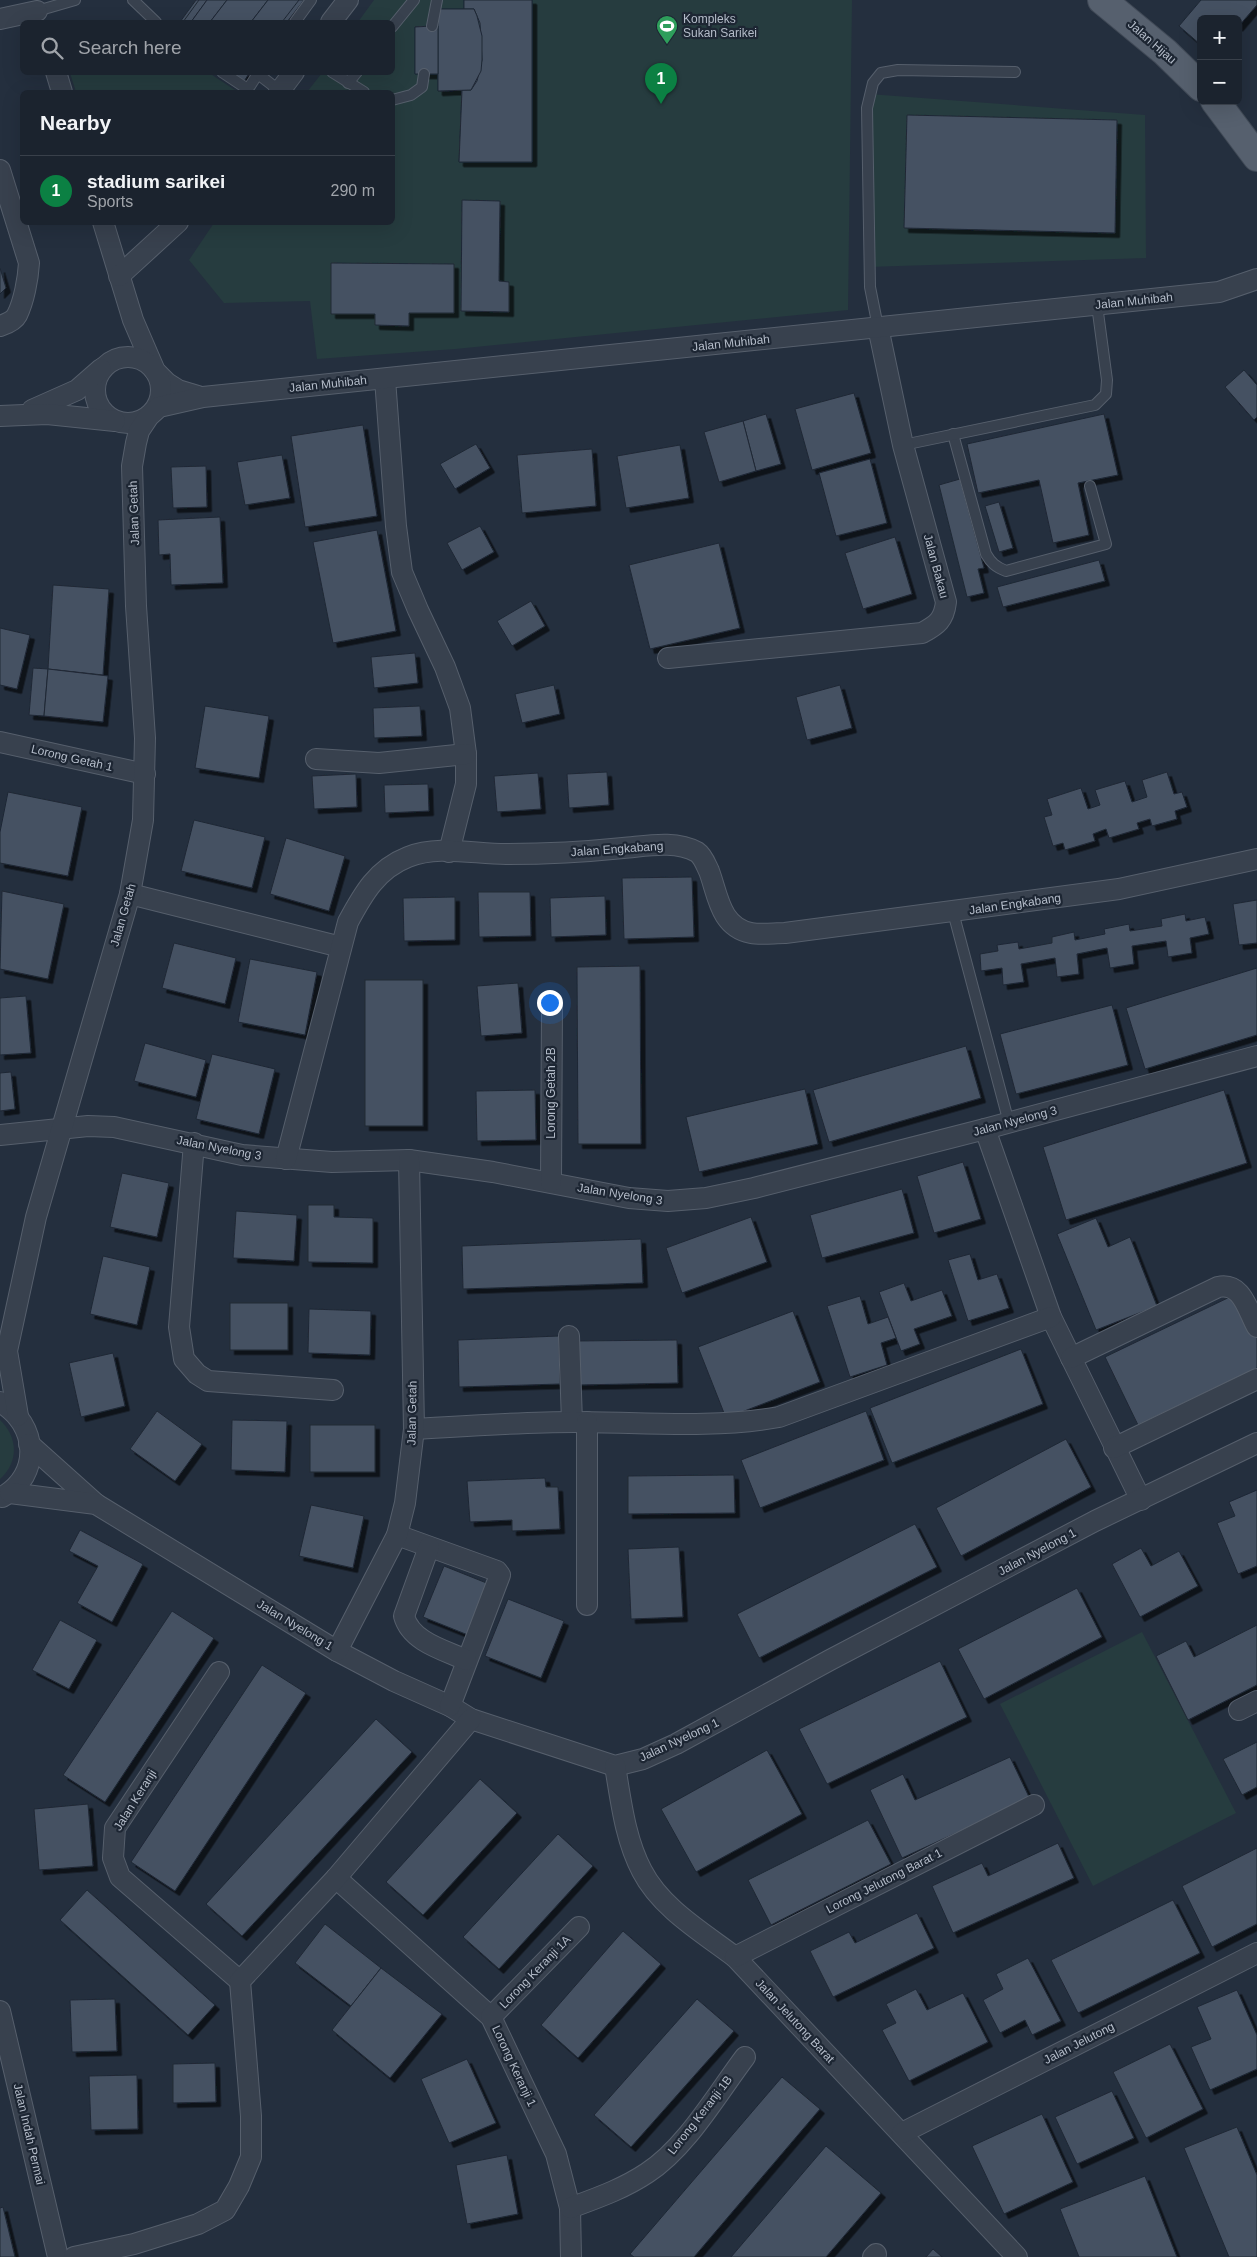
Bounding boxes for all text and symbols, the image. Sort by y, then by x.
place label: Kompleks Sukan Sarikei [683,12,757,40]
sports icon: Kompleks Sukan Sarikei [655,14,679,45]
map controls [1197,15,1242,105]
button: + [1197,15,1242,60]
street label: Jalan Hijau [1125,17,1179,67]
search box [20,20,395,75]
icon: search [38,34,66,62]
text: Search here [78,37,182,58]
button: − [1197,60,1242,105]
pin: 1 [645,63,677,104]
text: Nearby [40,111,111,134]
text: stadium sarikei [87,171,225,192]
text: 1 [52,182,60,199]
text: 290 m [331,182,375,199]
text: Sports [87,193,133,210]
street label: Jalan Muhibah [1094,290,1174,312]
street label: Jalan Muhibah [691,332,771,354]
street label: Jalan Muhibah [288,373,368,395]
street label: Jalan Getah [126,480,142,546]
street label: Jalan Bakau [921,532,951,600]
street label: Lorong Getah 1 [30,742,115,774]
street label: Jalan Engkabang [570,839,664,859]
street label: Jalan Getah [107,882,139,948]
street label: Jalan Engkabang [968,891,1062,917]
your location [537,990,563,1016]
street label: Lorong Getah 2B [544,1047,558,1139]
street label: Jalan Nyelong 3 [972,1103,1059,1139]
street label: Jalan Nyelong 3 [175,1133,263,1163]
street label: Jalan Nyelong 3 [576,1180,664,1208]
street label: Jalan Getah [404,1381,420,1445]
street label: Jalan Nyelong 1 [996,1525,1079,1578]
street label: Jalan Nyelong 1 [255,1597,336,1653]
street label: Jalan Nyelong 1 [637,1715,721,1765]
street label: Jalan Keranji [111,1767,159,1833]
street label: Lorong Jelutong Barat 1 [824,1846,945,1916]
street label: Lorong Keranji 1A [497,1933,573,2011]
street label: Jalan Jelutong Barat [753,1976,838,2066]
street label: Jalan Jelutong [1041,2019,1117,2067]
street label: Lorong Keranji 1 [489,2023,539,2109]
street label: Lorong Keranji 1B [665,2073,735,2157]
street label: Jalan Indah Permai [11,2082,47,2186]

